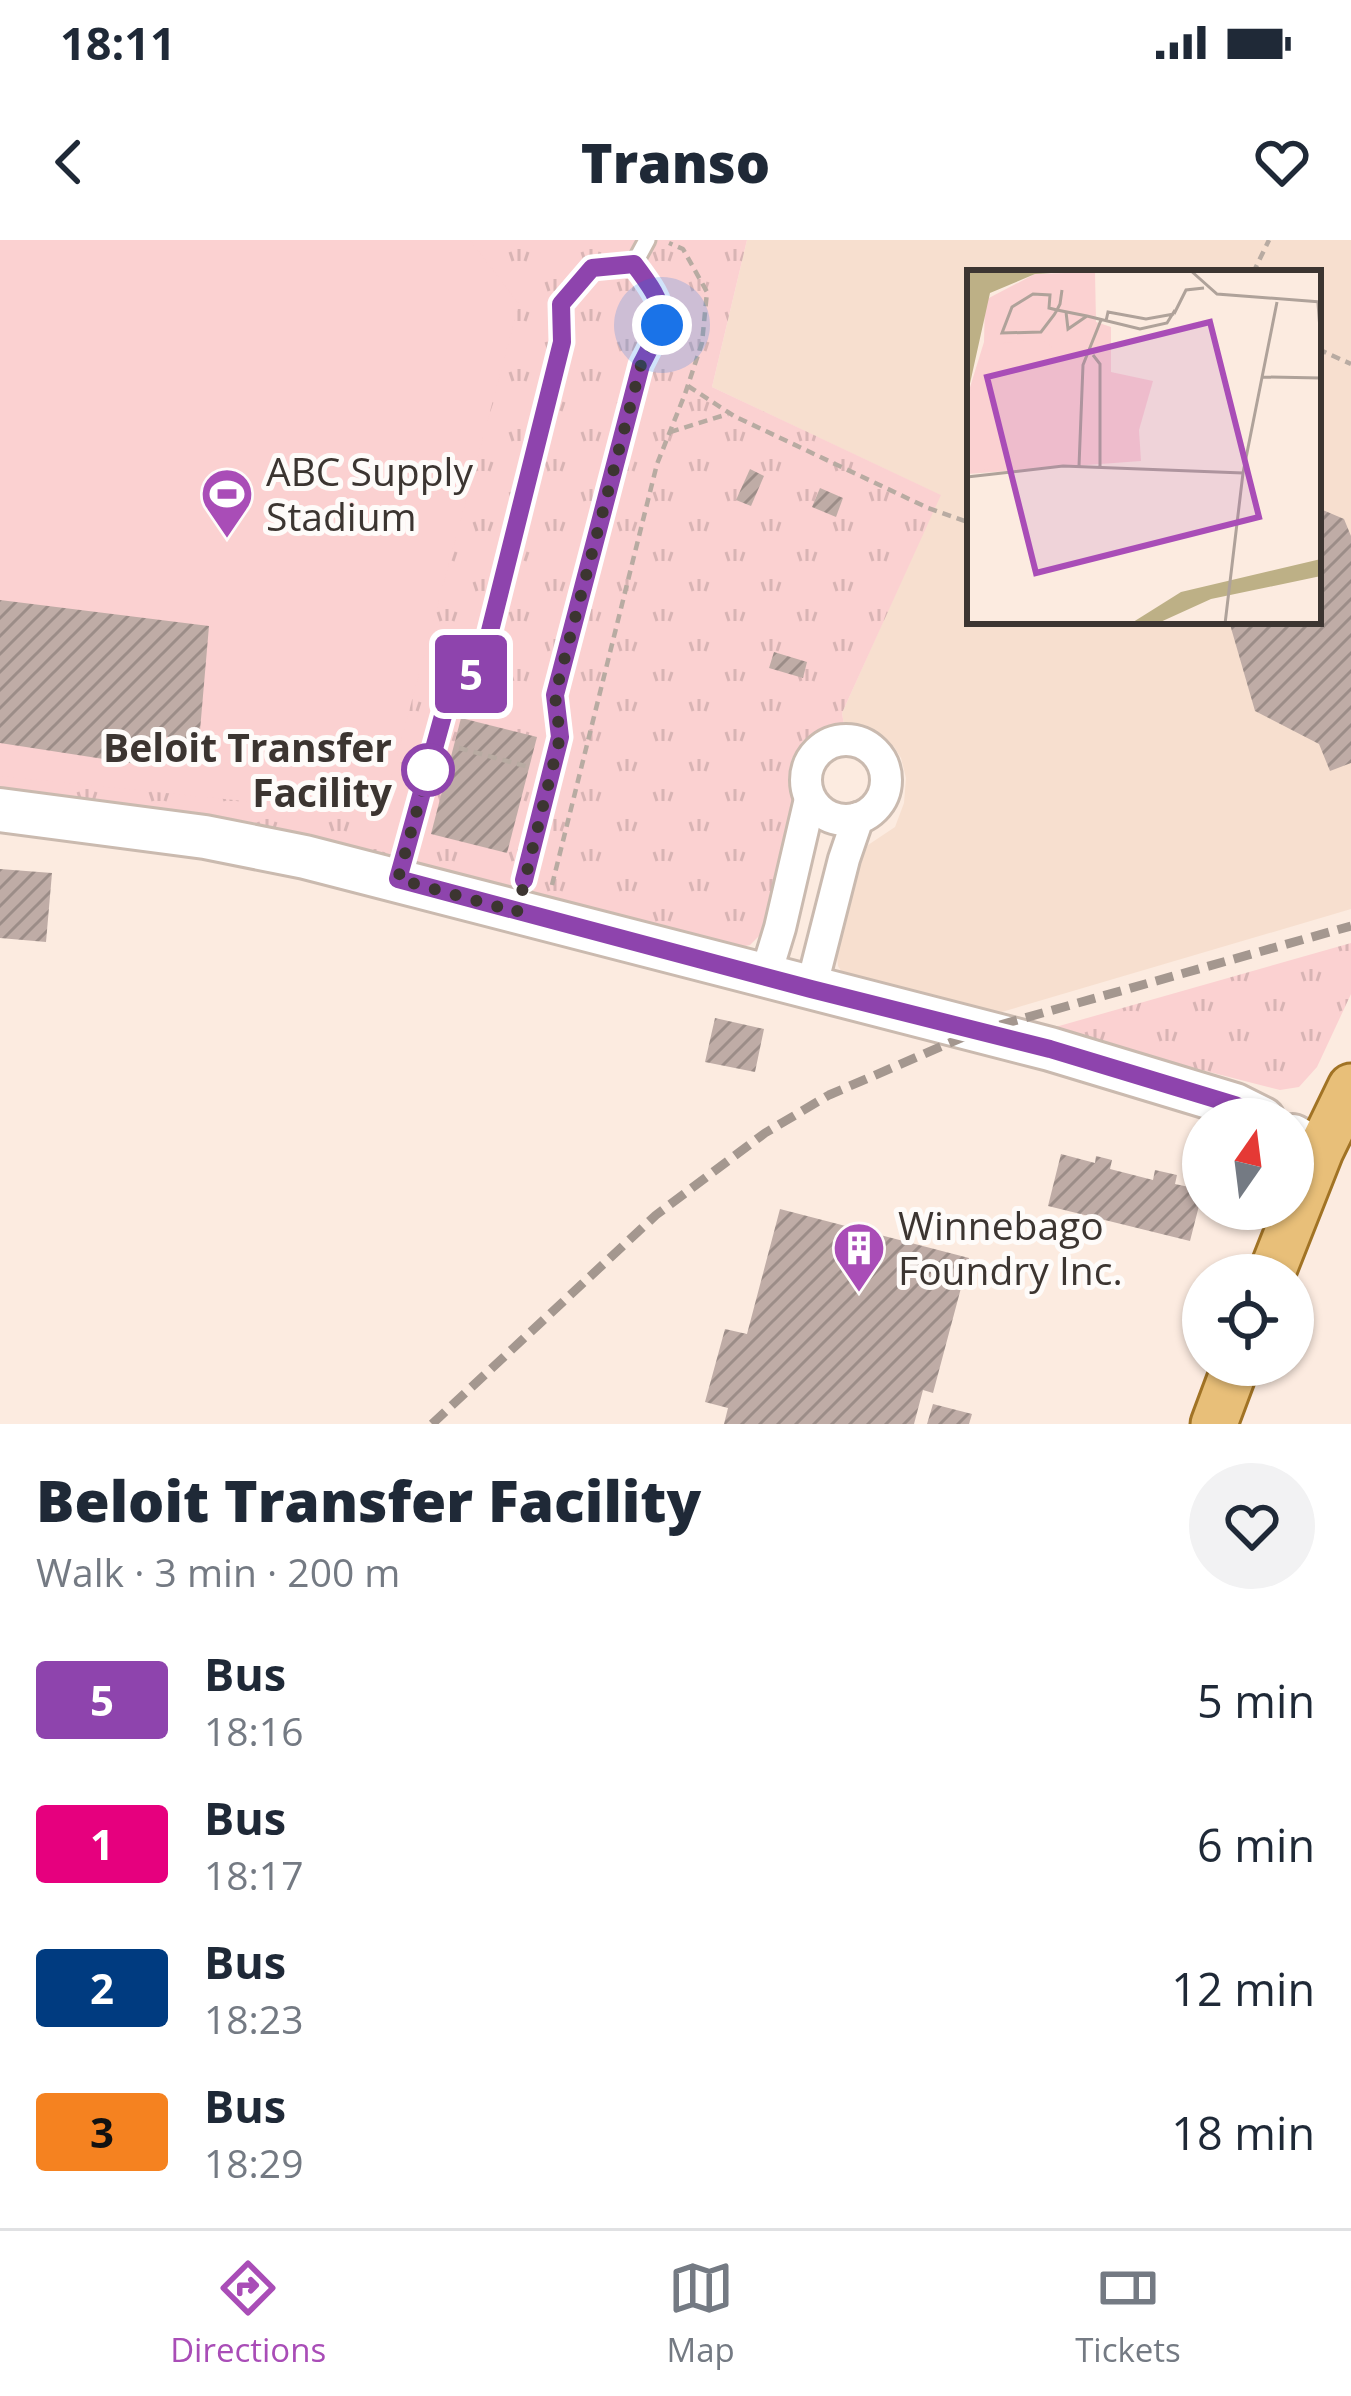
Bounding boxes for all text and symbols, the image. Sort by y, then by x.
text: 18:11 [60,12,176,73]
text: Transo [581,125,770,199]
icon: back [36,129,102,195]
icon: heart [1249,129,1315,195]
inset map [967,270,1321,624]
your location [632,295,692,355]
place label: ABC Supply Stadium [266,444,473,542]
sports icon: ABC Supply Stadium [199,466,255,540]
line badge: 5 [432,635,510,713]
text: 5 [459,645,483,702]
place label: Beloit Transfer Facility [103,720,393,818]
marker: Beloit Transfer Facility [403,745,453,795]
north arrow [1182,1098,1314,1230]
map controls [1182,1098,1314,1386]
place label: Winnebago Foundry Inc. [898,1198,1123,1296]
building icon: Winnebago Foundry Inc. [831,1220,887,1294]
button: locate [1182,1254,1314,1386]
text: Beloit Transfer Facility [36,1461,701,1539]
button: heart [1189,1463,1315,1589]
text: Walk · 3 min · 200 m [36,1545,400,1598]
text: Bus [204,1643,286,1704]
text: 5 min [1197,1670,1315,1731]
text: 5 [90,1671,114,1728]
text: 18:16 [204,1704,303,1757]
text: Bus [204,1787,286,1848]
text: 6 min [1197,1814,1315,1875]
text: 1 [90,1815,114,1872]
text: 18:17 [204,1848,303,1901]
text: Bus [204,1931,286,1992]
text: 12 min [1171,1958,1315,2019]
text: 2 [90,1959,114,2016]
text: 18:23 [204,1992,303,2045]
text: Bus [204,2075,286,2136]
text: 18 min [1171,2102,1315,2163]
text: 3 [90,2103,114,2160]
text: 18:29 [204,2136,303,2189]
tab: Directions [170,2255,326,2372]
tab: Map [667,2255,735,2372]
tab: Tickets [1075,2255,1181,2372]

